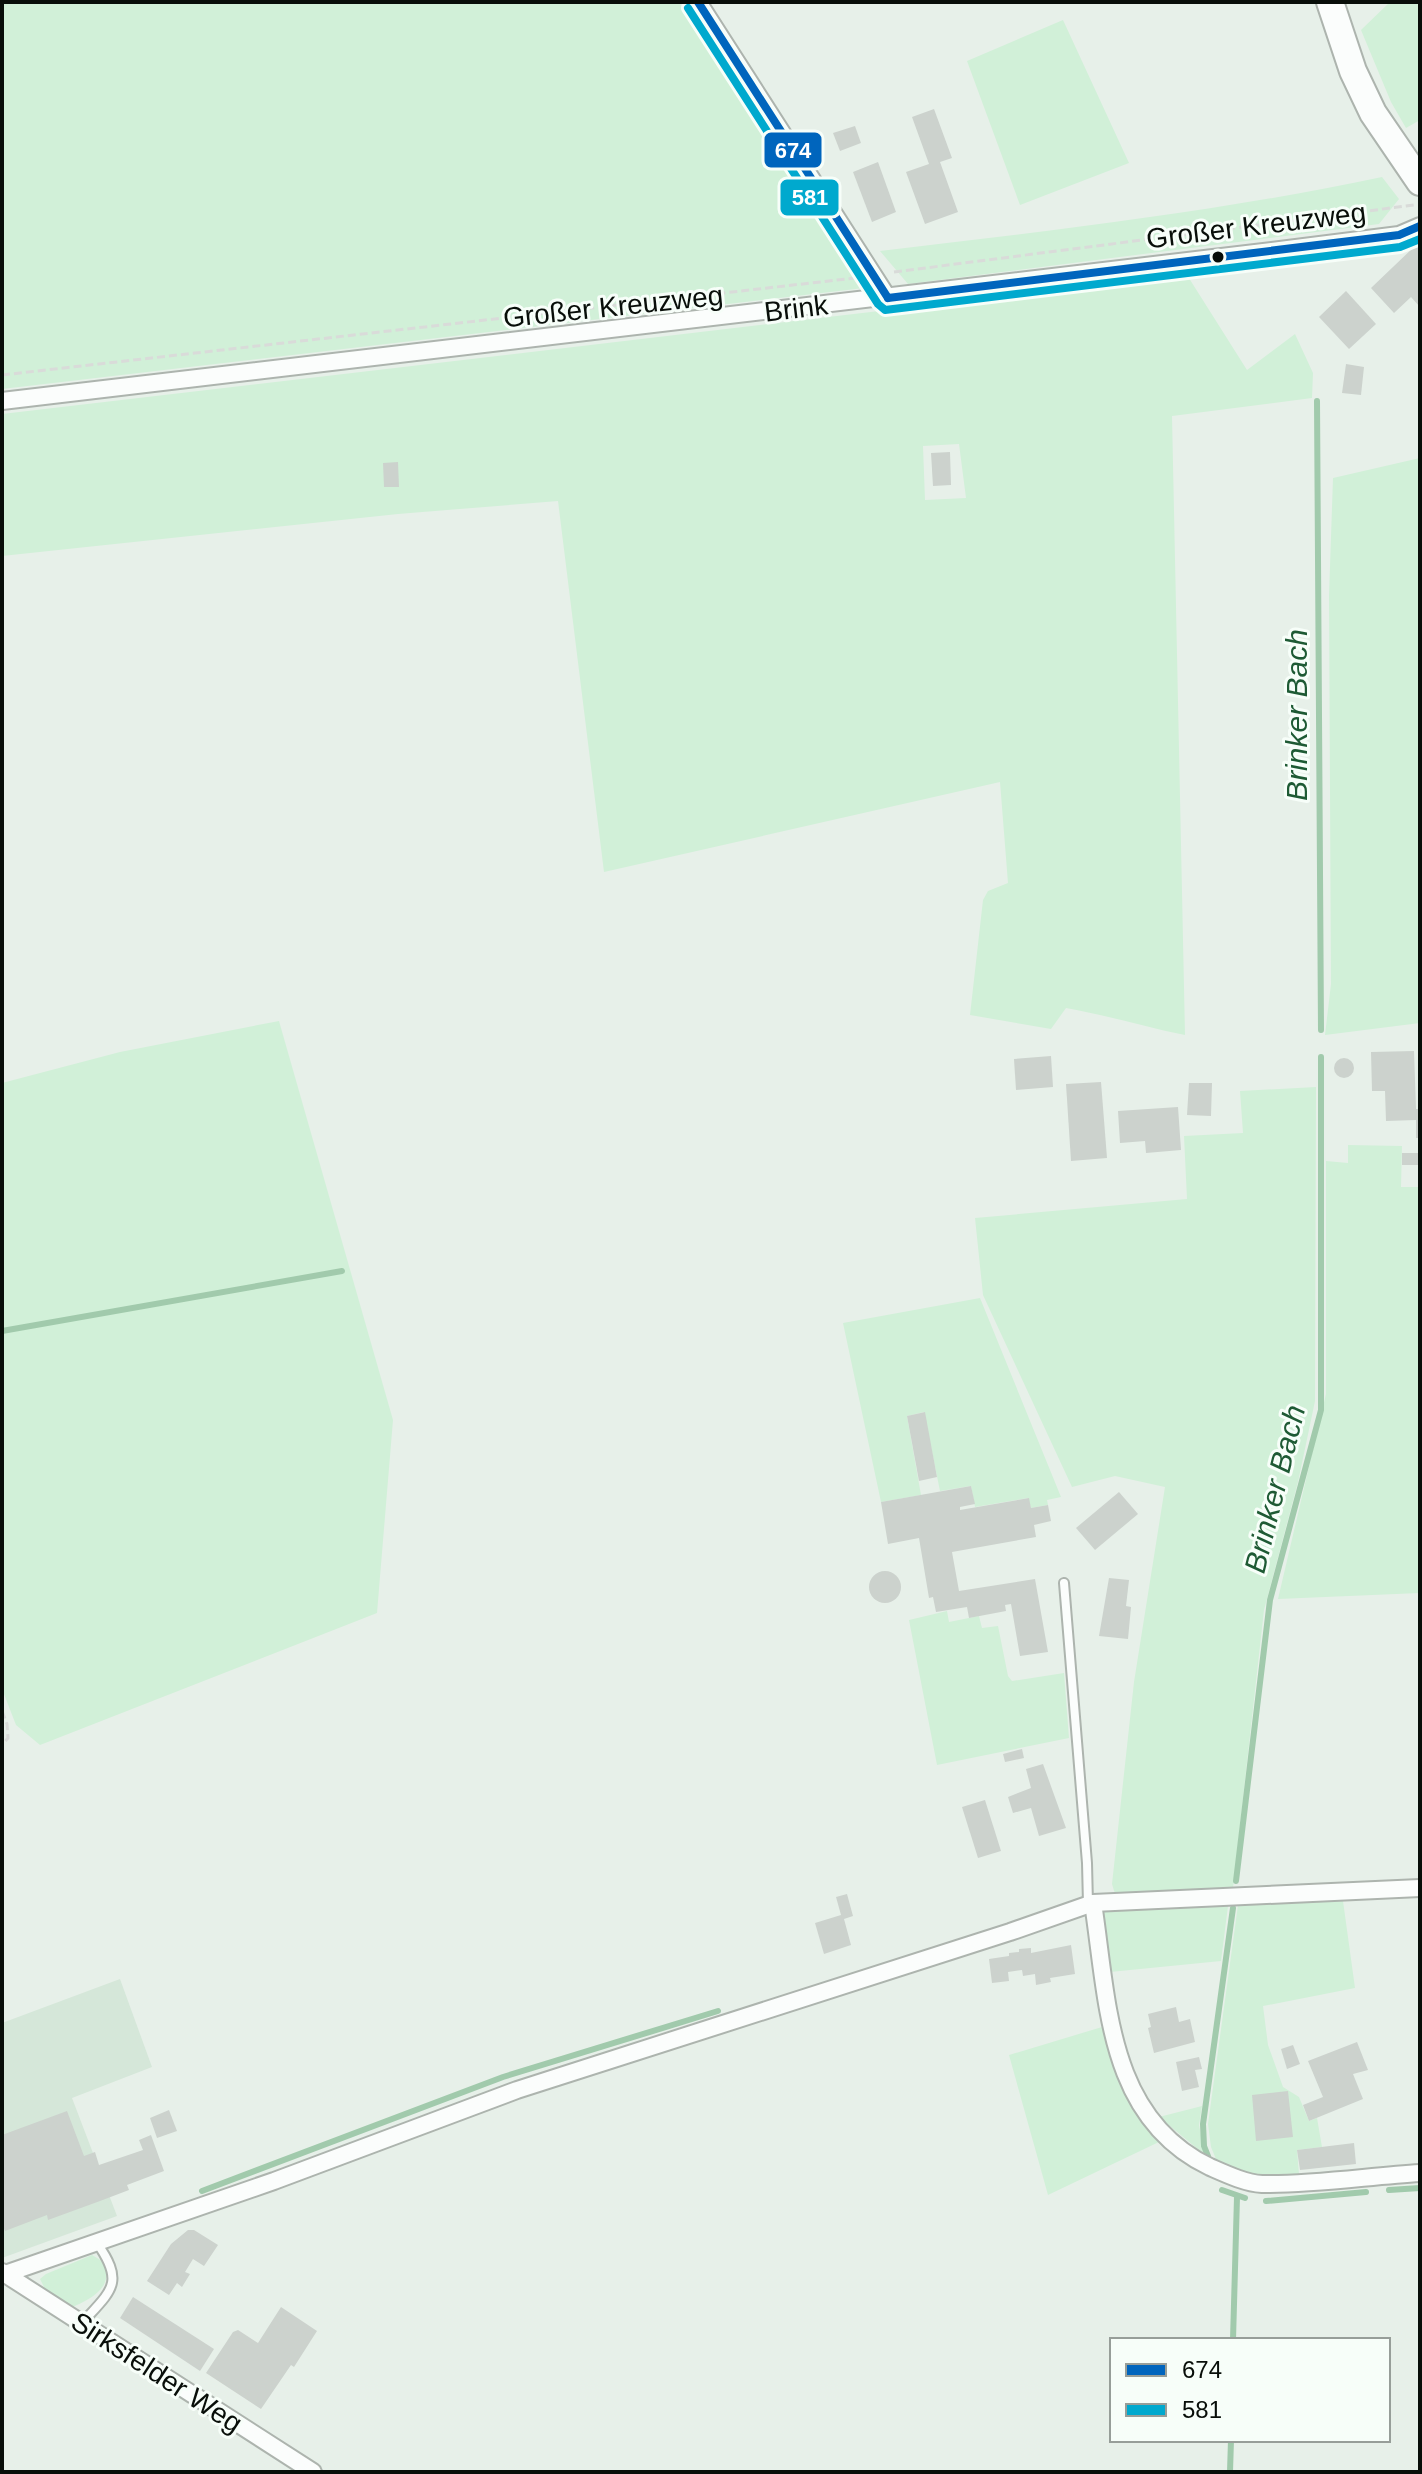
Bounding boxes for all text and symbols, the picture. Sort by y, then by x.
line badge: 674 [763,131,823,169]
text: 674 [775,138,812,163]
line badge: 581 [779,178,840,217]
text: 581 [792,185,828,210]
street label: Großer Kreuzweg [1145,197,1368,254]
unlabelled marker [1210,249,1226,265]
street label: Großer Kreuzweg [502,280,725,333]
street label: Brink [763,289,831,328]
water label: Brinker Bach [1280,629,1313,801]
water label: Brinker Bach [1238,1402,1311,1576]
street label: Sirksfelder Weg [66,2306,248,2439]
legend [1110,2338,1390,2442]
text: 674 [1182,2356,1222,2383]
text: 581 [1182,2396,1222,2423]

